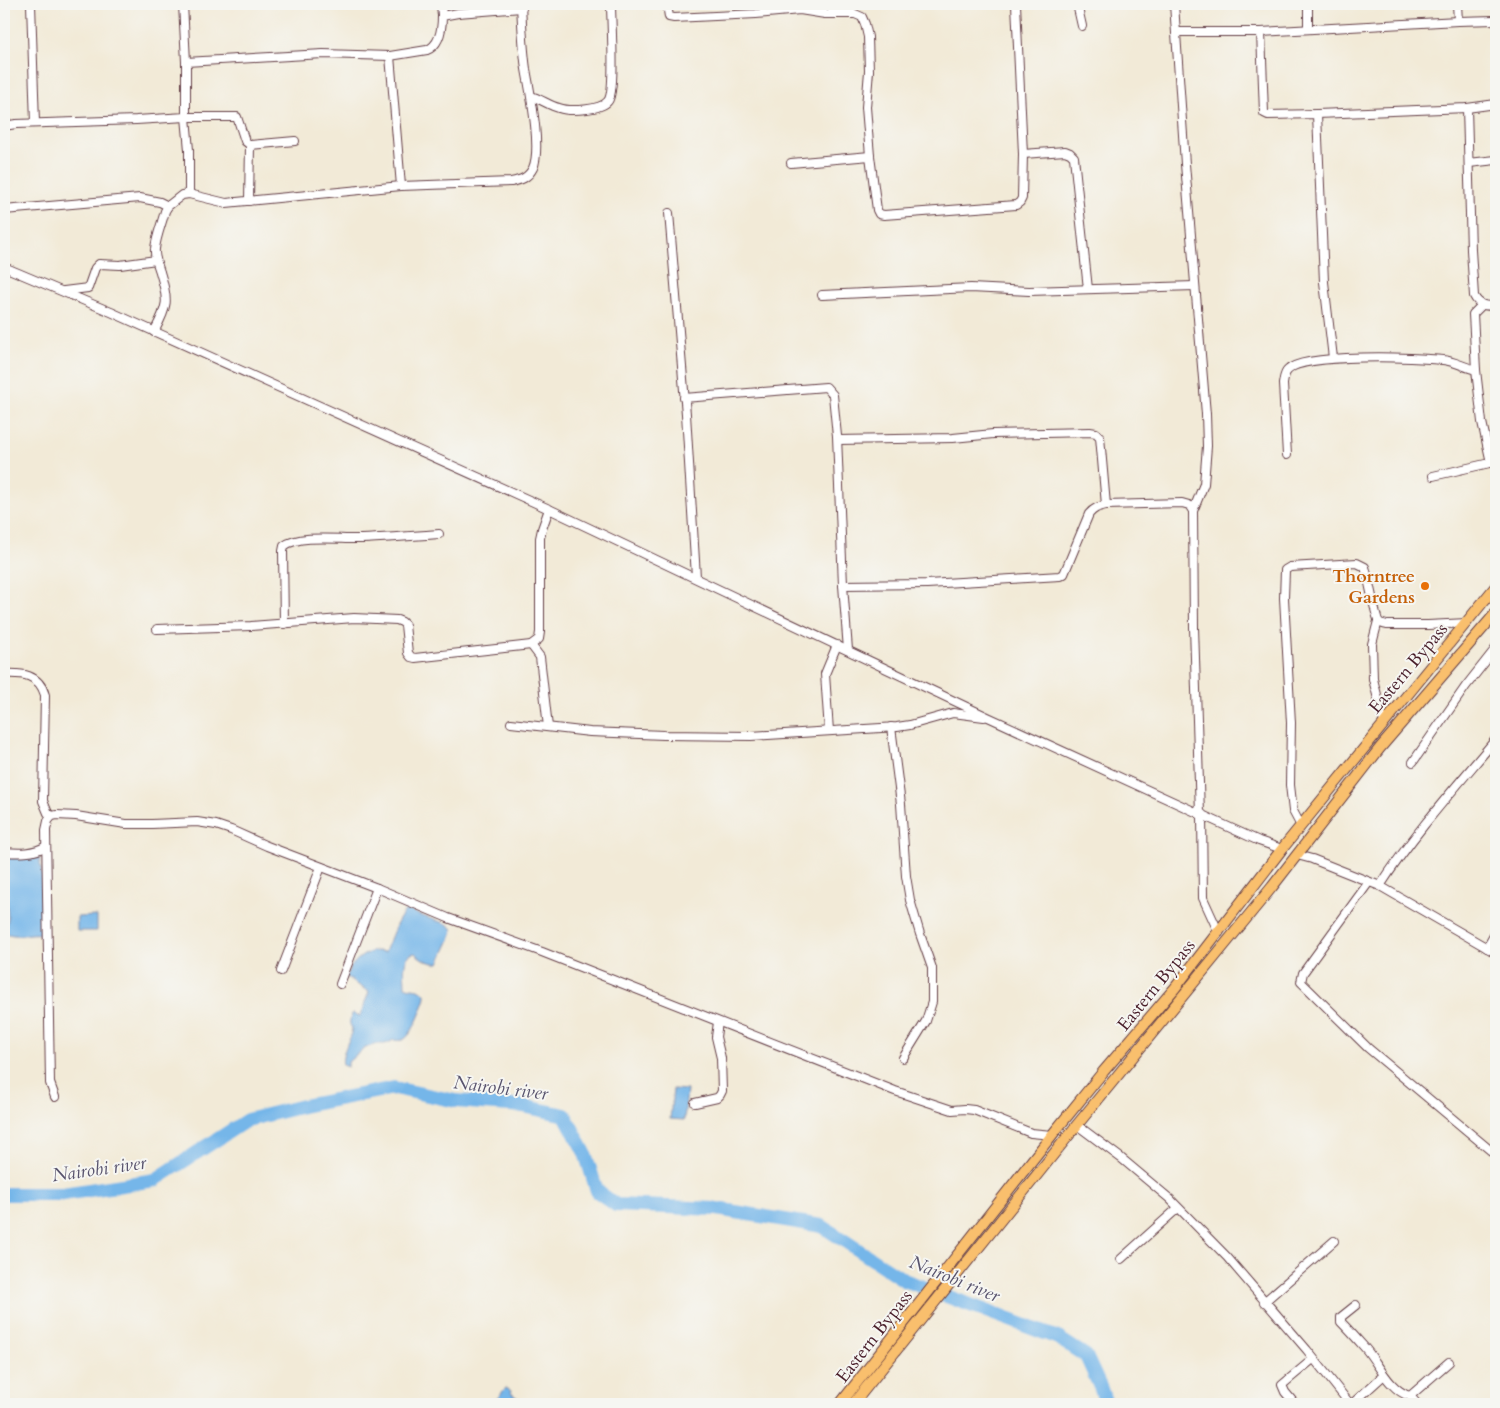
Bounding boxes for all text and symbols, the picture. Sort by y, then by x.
place label: Thorntree Gardens [1332,564,1415,610]
marker: Thorntree Gardens [1419,580,1431,592]
street label: Eastern Bypass [1363,618,1454,719]
street label: Eastern Bypass [1112,934,1201,1037]
water label: Nairobi river [452,1069,550,1107]
water label: Nairobi river [50,1149,149,1188]
water label: Nairobi river [906,1249,1004,1309]
street label: Eastern Bypass [830,1285,919,1388]

